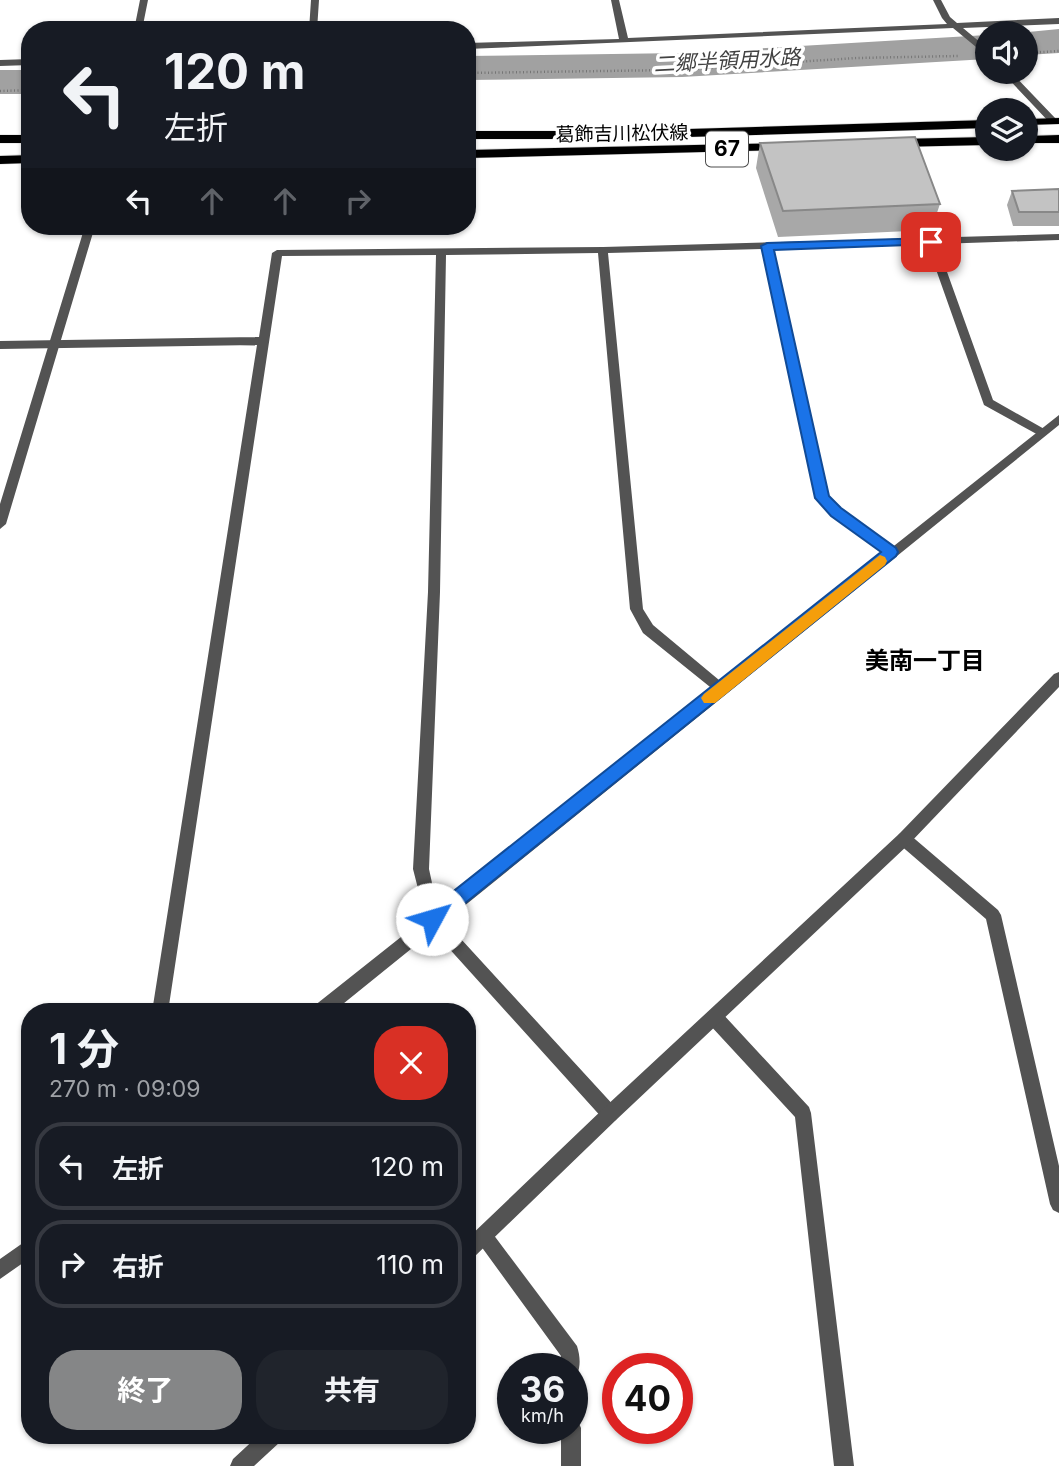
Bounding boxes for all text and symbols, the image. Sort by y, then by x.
map controls [975,21,1038,161]
button: sound [975,21,1038,84]
text: 120 m [164,42,305,101]
water label: 二郷半領用水路 [653,44,803,77]
icon: left [49,49,140,140]
button: layers [975,98,1038,161]
text: 左折 [164,108,228,147]
street label: 葛飾吉川松伏線 [555,121,689,146]
road number: 67 [706,132,748,166]
icon: left [120,182,158,220]
icon: ahead [193,182,231,220]
icon: ahead [266,182,304,220]
icon: right [339,182,377,220]
pin [901,212,961,272]
icon: arrive [912,223,950,261]
district label: 美南一丁目 [865,646,985,675]
position arrow [395,882,469,956]
text: 1 分 [49,1023,119,1074]
button: close [374,1026,448,1100]
text: 270 m · 09:09 [49,1075,201,1103]
icon: left [53,1147,91,1185]
text: 120 m [371,1151,444,1182]
text: 左折 [112,1153,164,1184]
icon: right [53,1245,91,1283]
text: 110 m [376,1249,444,1280]
text: 右折 [112,1251,164,1282]
button: 終了 [49,1350,242,1430]
button: 共有 [256,1350,448,1430]
speed limit sign: 40 [602,1353,693,1444]
text: 36 [520,1368,565,1410]
text: km/h [521,1405,564,1426]

